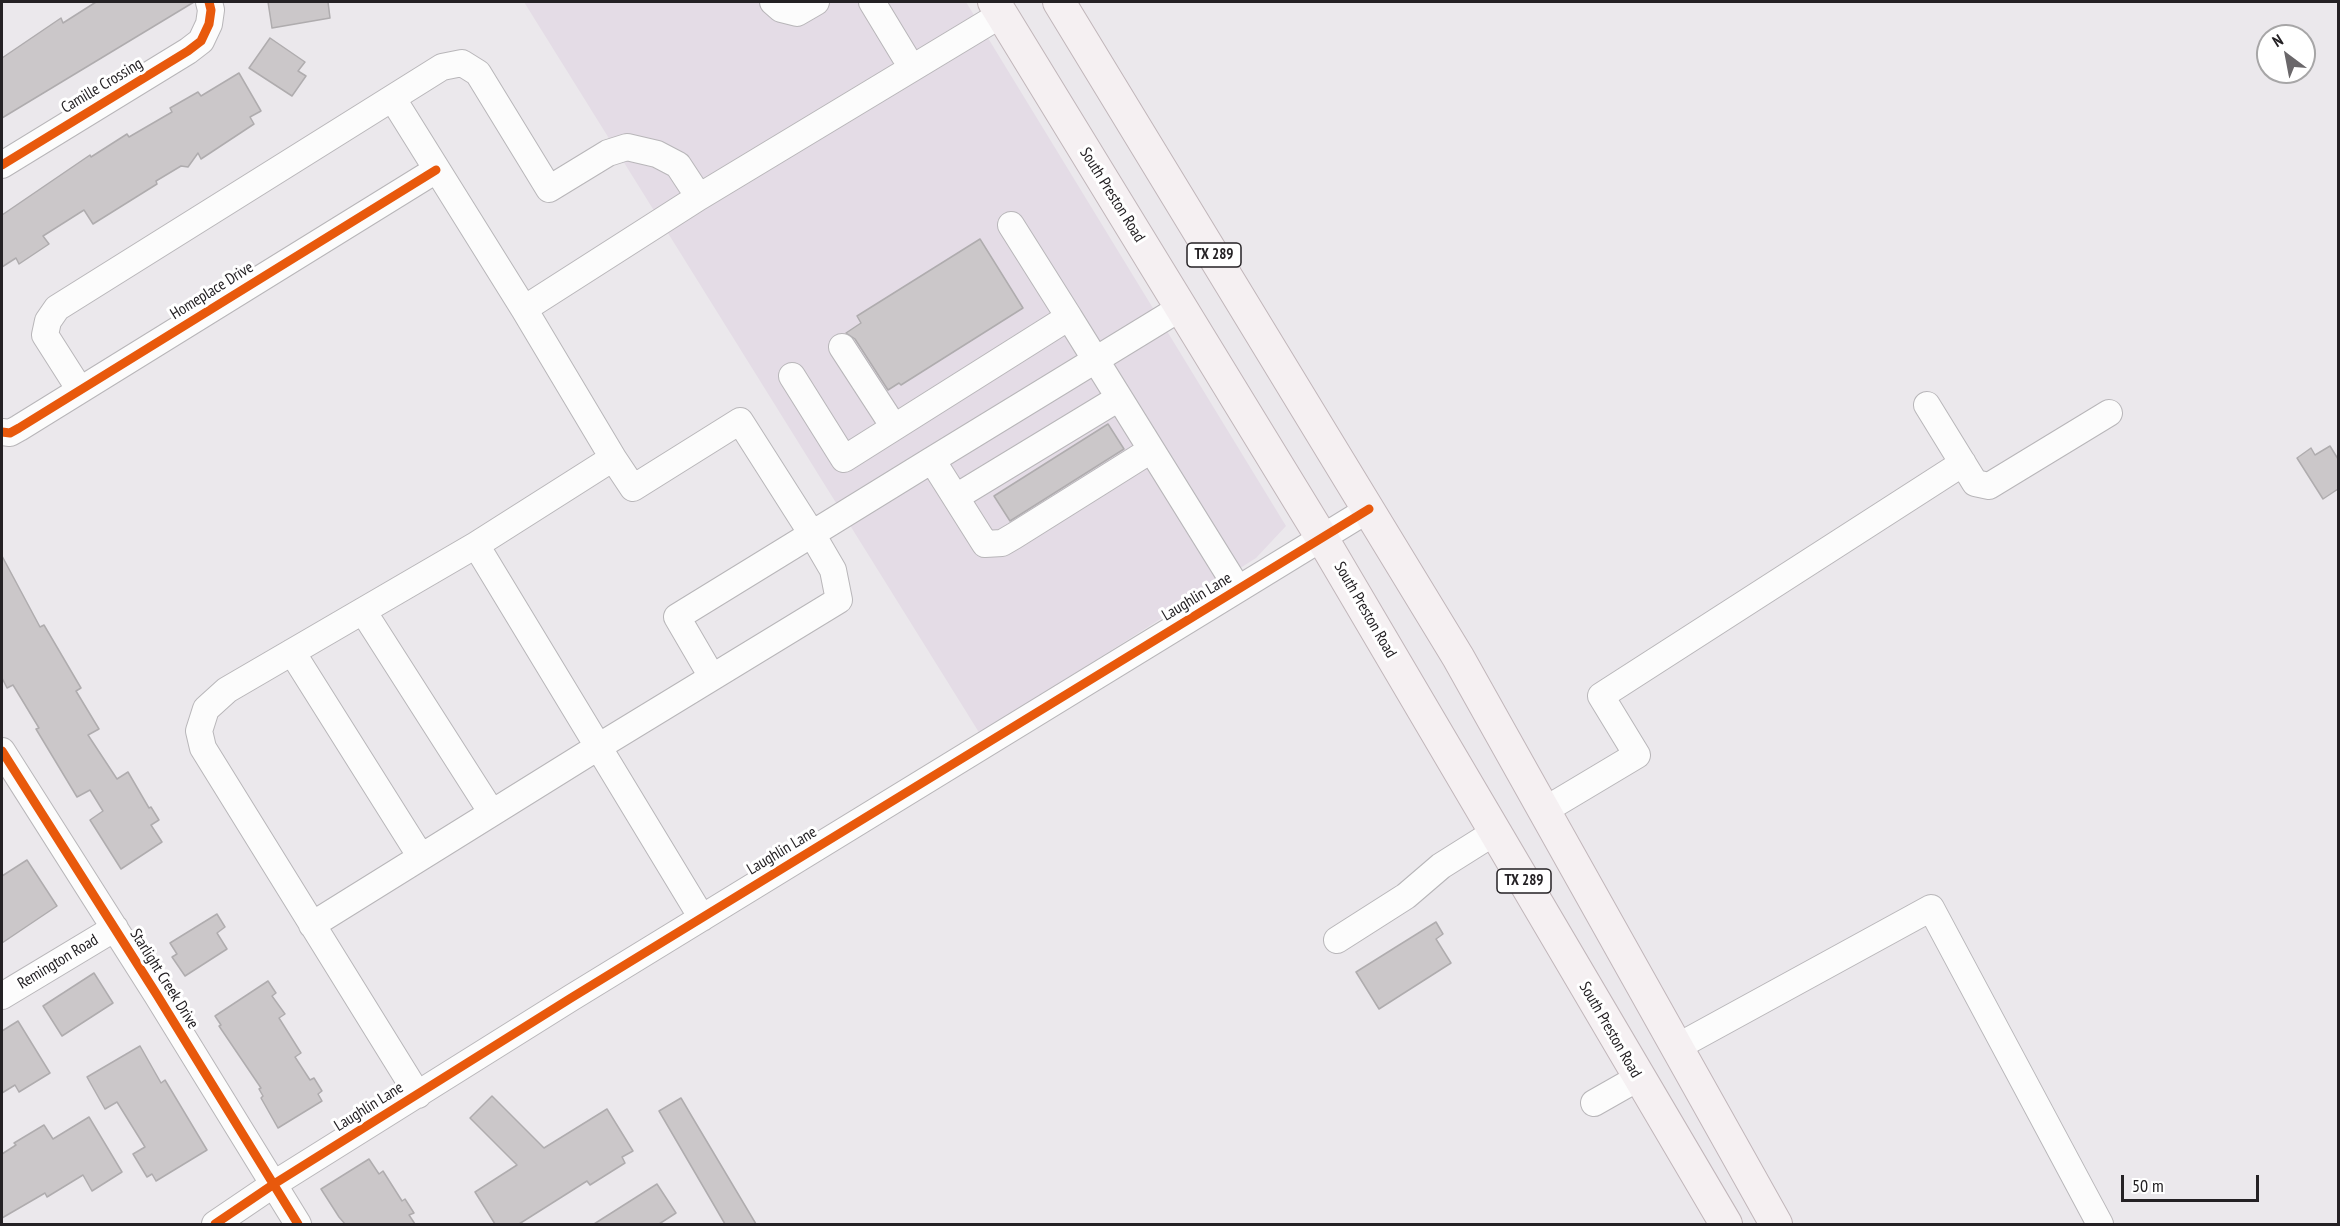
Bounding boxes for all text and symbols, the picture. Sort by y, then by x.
north arrow [2256,24,2316,84]
text: N [2269,30,2286,51]
street label: Camille Crossing [58,54,146,118]
street label: South Preston Road [1075,144,1149,246]
road number: TX 289 [1187,243,1241,267]
street label: Homeplace Drive [167,258,257,324]
street label: South Preston Road [1330,559,1400,661]
street label: Laughlin Lane [1159,569,1235,625]
street label: Laughlin Lane [744,823,820,879]
road number: TX 289 [1497,869,1551,893]
street label: Starlight Creek Drive [126,925,202,1033]
street label: Remington Road [14,930,102,994]
street label: South Preston Road [1575,979,1645,1081]
street label: Laughlin Lane [331,1078,407,1136]
scale bar [2124,1163,2262,1201]
text: 50 m [2132,1174,2164,1197]

